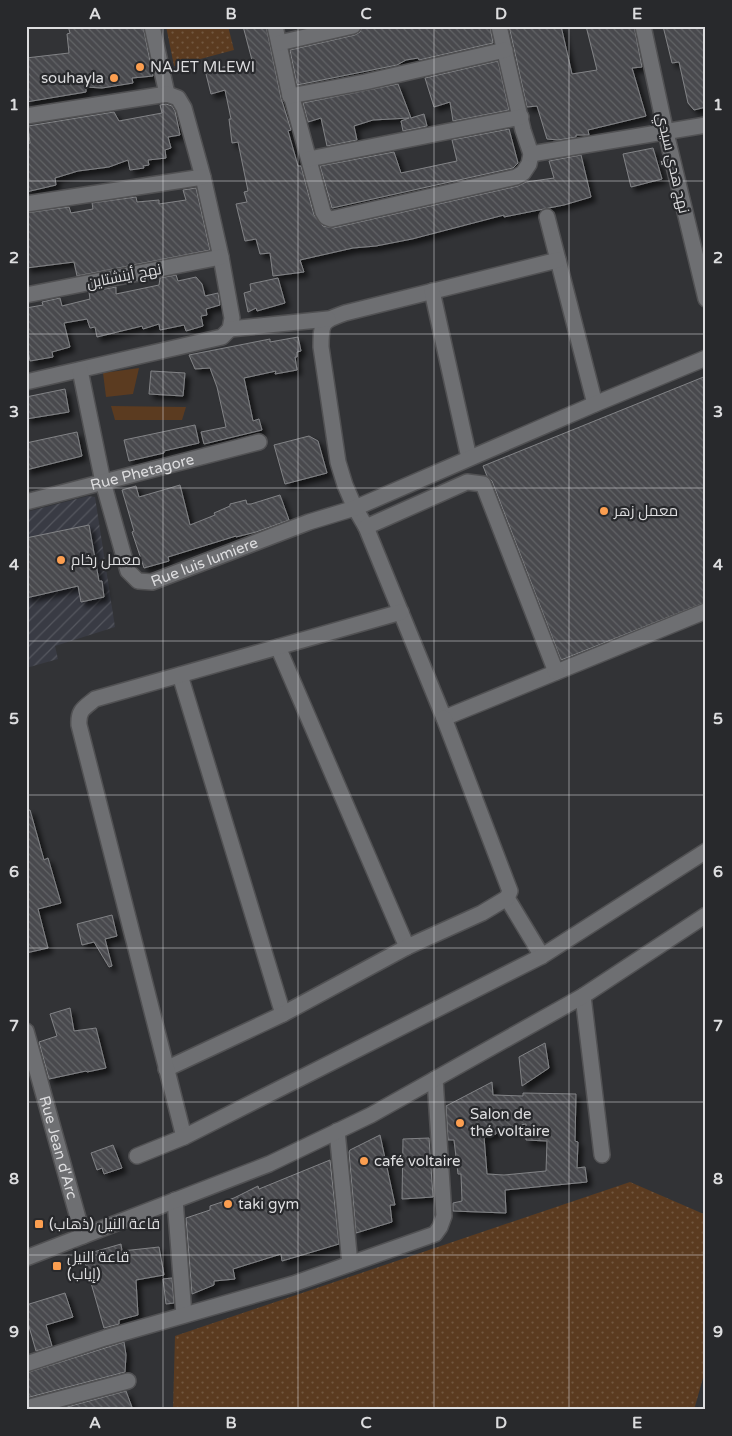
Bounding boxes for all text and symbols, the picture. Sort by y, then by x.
text: A [89,4,101,24]
text: B [225,4,237,24]
text: C [360,4,372,24]
text: D [495,4,507,24]
text: E [632,4,642,24]
place label: NAJET MLEWI [150,58,255,76]
marker: NAJET MLEWI [134,61,146,73]
place label: souhayla [41,69,104,87]
marker: souhayla [108,72,120,84]
text: 1 [9,95,19,115]
text: 1 [713,95,723,115]
street label: نهج هدي سيدي [650,111,693,216]
text: 2 [9,248,19,268]
text: 2 [713,248,723,268]
street label: نهج أينشتاين [85,259,163,294]
text: 3 [9,402,19,422]
text: 3 [713,402,723,422]
street label: Rue Phetagore [88,450,196,494]
place label: معمل زهر [613,502,678,521]
marker: معمل زهر [598,505,610,517]
street label: Rue luis lumiere [148,533,260,591]
place label: معمل رخام [71,551,141,570]
marker: معمل رخام [55,554,67,566]
text: 4 [9,555,19,575]
text: 4 [713,555,723,575]
text: 5 [9,709,19,729]
text: 5 [713,709,723,729]
text: 6 [9,862,19,882]
text: 6 [713,862,723,882]
text: 7 [9,1016,19,1036]
text: 7 [713,1016,723,1036]
street label: Rue Jean d'Arc [35,1094,81,1201]
place label: Salon de thé voltaire [470,1105,550,1140]
marker: Salon de thé voltaire [454,1117,466,1129]
place label: café voltaire [374,1152,461,1170]
marker: café voltaire [358,1155,370,1167]
text: 8 [9,1169,19,1189]
text: 8 [713,1169,723,1189]
place label: taki gym [238,1195,299,1213]
marker: taki gym [222,1198,234,1210]
place label: قاعة النيل (ذهاب) [49,1215,160,1234]
marker: قاعة النيل (ذهاب) [33,1218,45,1230]
place label: قاعة النيل (إياب) [67,1248,129,1283]
marker: قاعة النيل (إياب) [51,1260,63,1272]
text: 9 [9,1322,19,1342]
text: 9 [713,1322,723,1342]
text: A [89,1413,101,1433]
text: B [225,1413,237,1433]
text: C [360,1413,372,1433]
text: D [495,1413,507,1433]
text: E [632,1413,642,1433]

